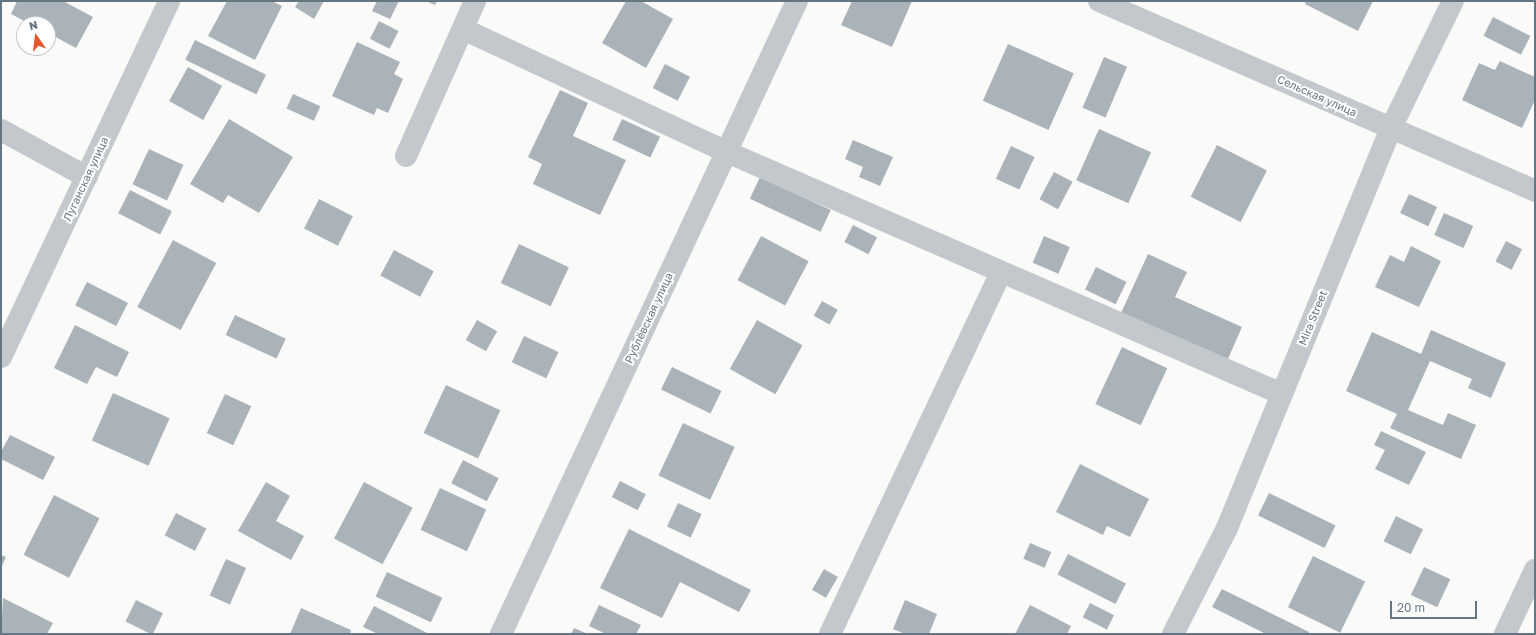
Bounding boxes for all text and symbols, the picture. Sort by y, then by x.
north arrow [16,16,56,56]
text: N [28,18,39,32]
street label: Сельская улица [1275,73,1359,119]
street label: Луганская улица [61,135,111,223]
street label: Рублёвская улица [622,270,676,366]
street label: Mira Street [1296,289,1330,347]
scale bar [1392,593,1479,619]
text: 20 m [1397,600,1425,615]

